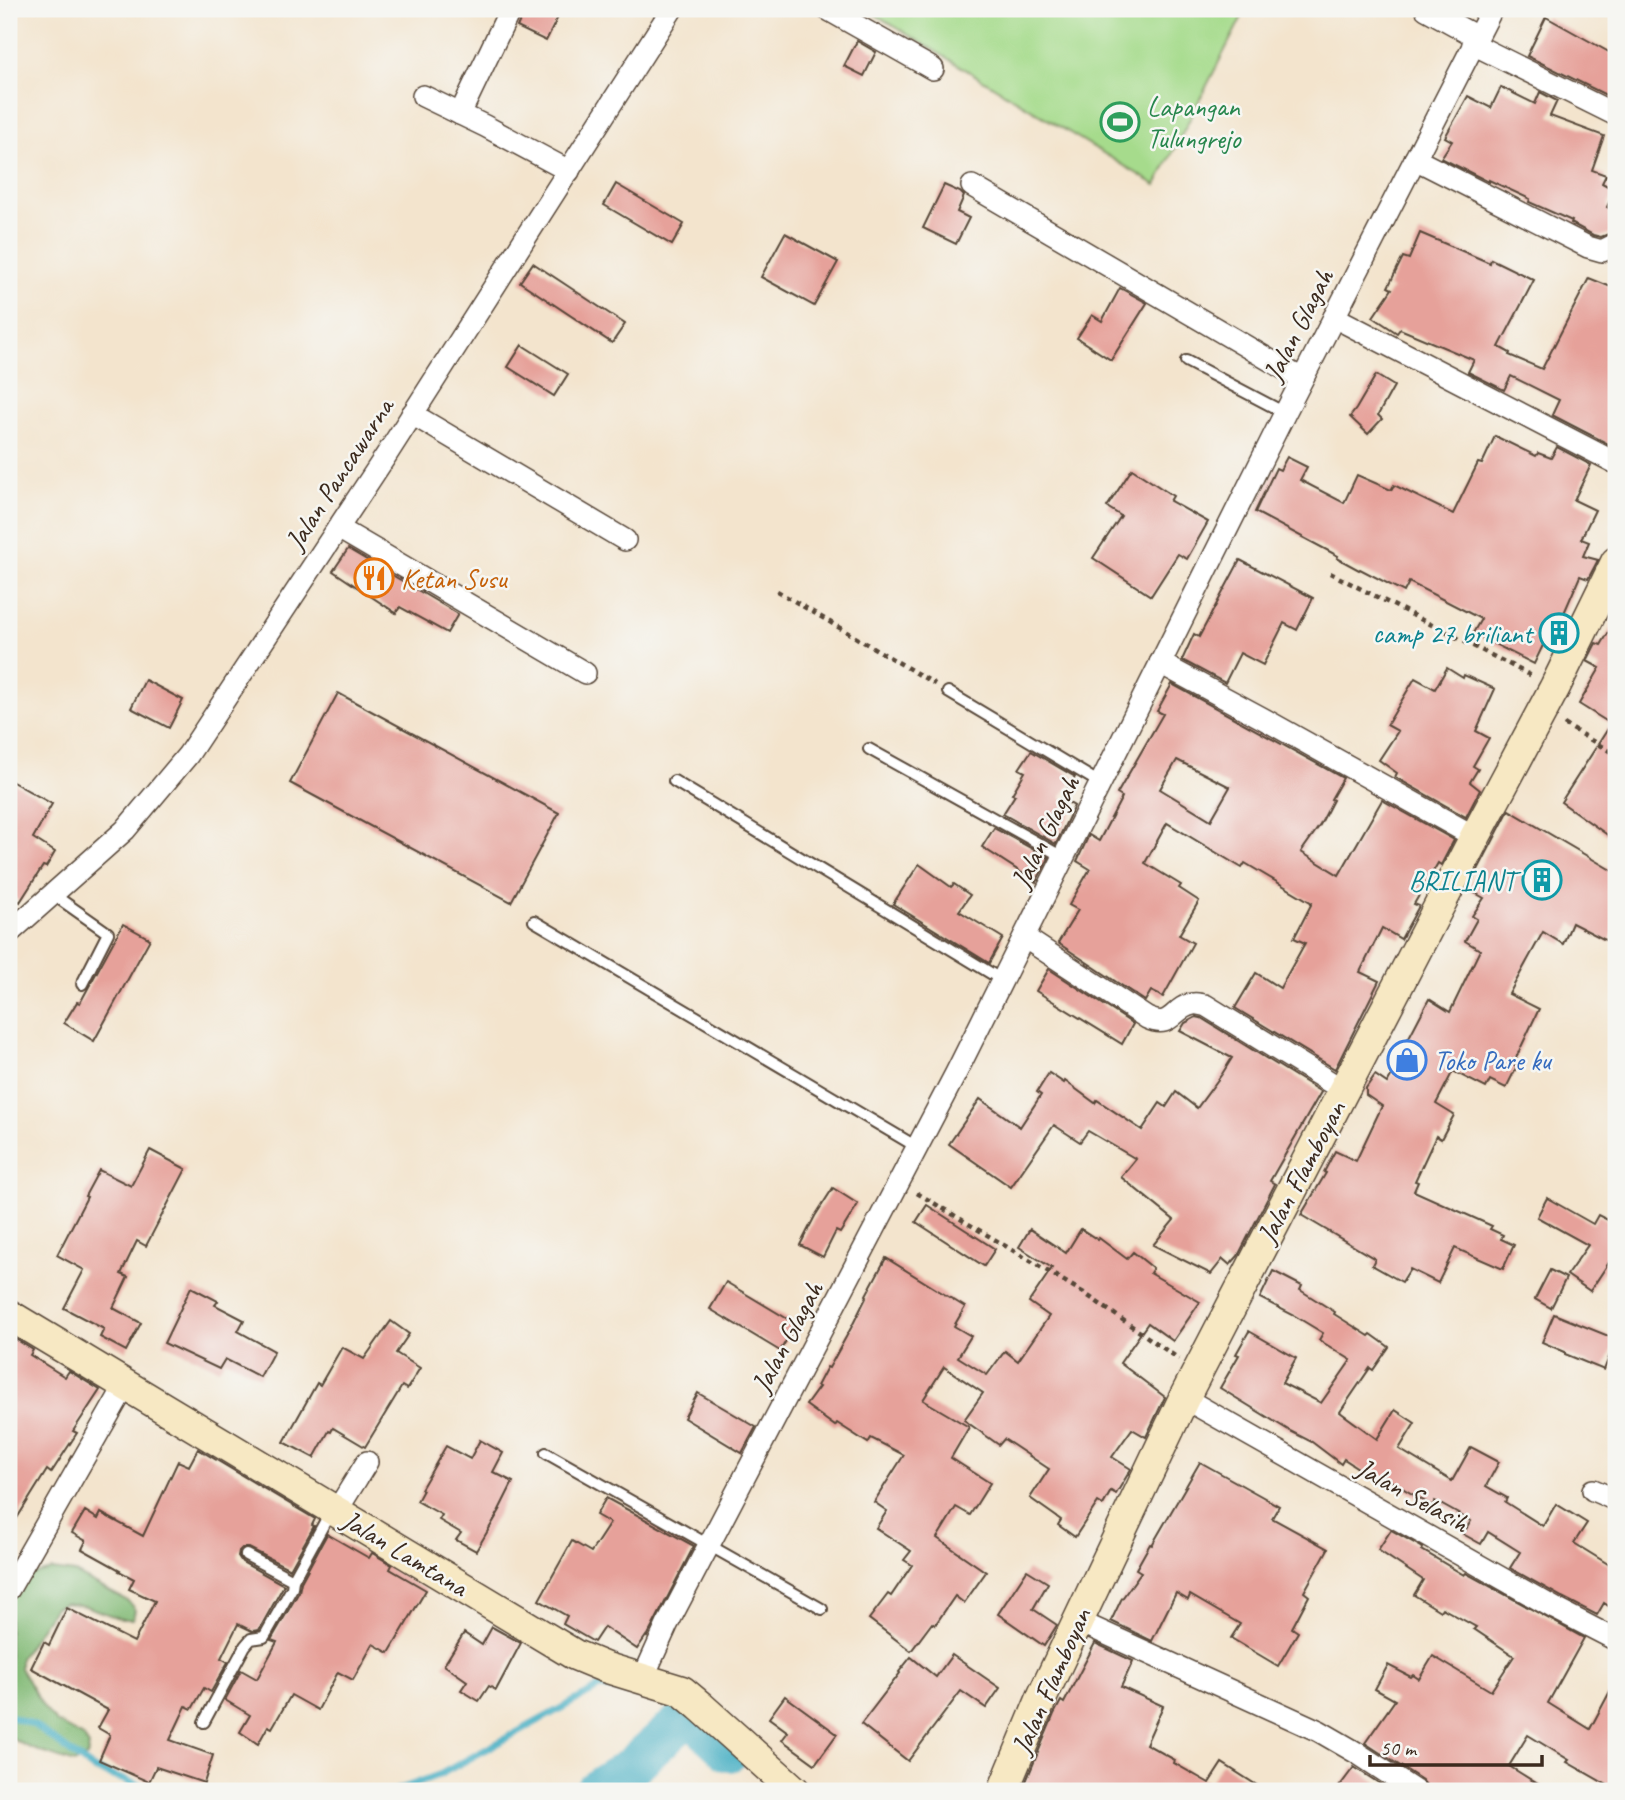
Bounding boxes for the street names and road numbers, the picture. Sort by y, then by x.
street label: Jalan Glagah [1254,262,1342,389]
street label: Jalan Pancawarna [276,389,402,558]
street label: Jalan Glagah [1002,769,1088,896]
street label: Jalan Flamboyan [1248,1094,1354,1251]
street label: Jalan Glagah [742,1274,831,1400]
street label: Jalan Selasih [1349,1449,1476,1541]
street label: Jalan Lamtana [334,1501,476,1605]
street label: Jalan Flamboyan [1002,1601,1099,1761]

